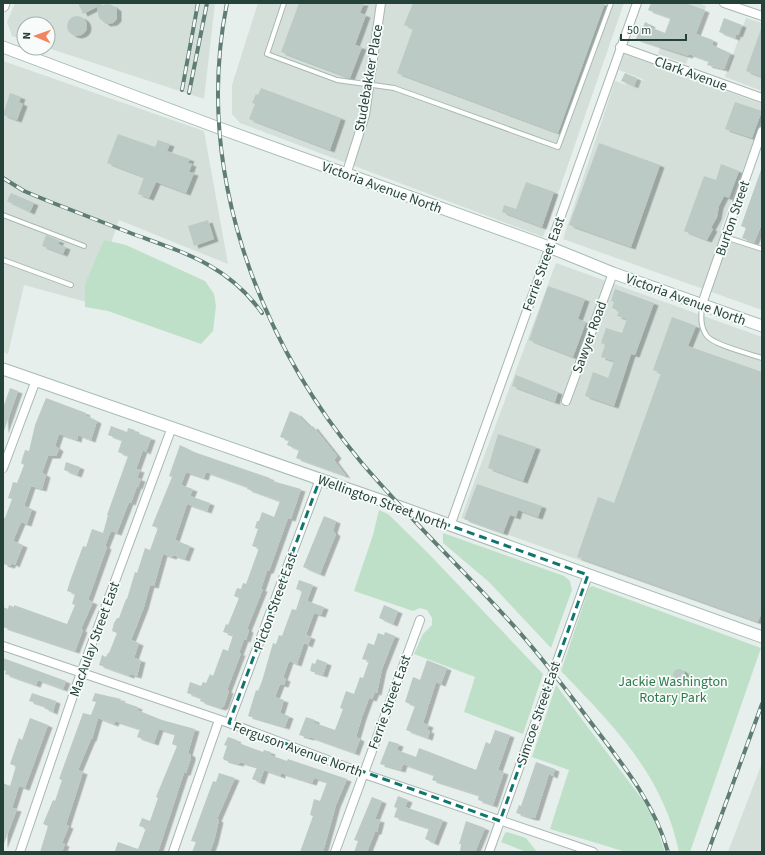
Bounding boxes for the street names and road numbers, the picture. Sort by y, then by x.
street label: Studebakker Place [350,23,388,133]
street label: Clark Avenue [651,51,730,96]
street label: Victoria Avenue North [319,157,445,219]
street label: Burton Street [711,178,755,259]
street label: Ferrie Street East [518,214,570,314]
street label: Victoria Avenue North [623,269,749,331]
street label: Sawyer Road [568,298,612,376]
street label: Wellington Street North [315,470,451,536]
street label: Picton Street East [249,549,303,653]
street label: MacAulay Street East [65,579,125,700]
street label: Ferrie Street East [364,652,416,752]
street label: Simcoe Street East [512,658,566,768]
street label: Ferguson Avenue North [230,717,365,783]

